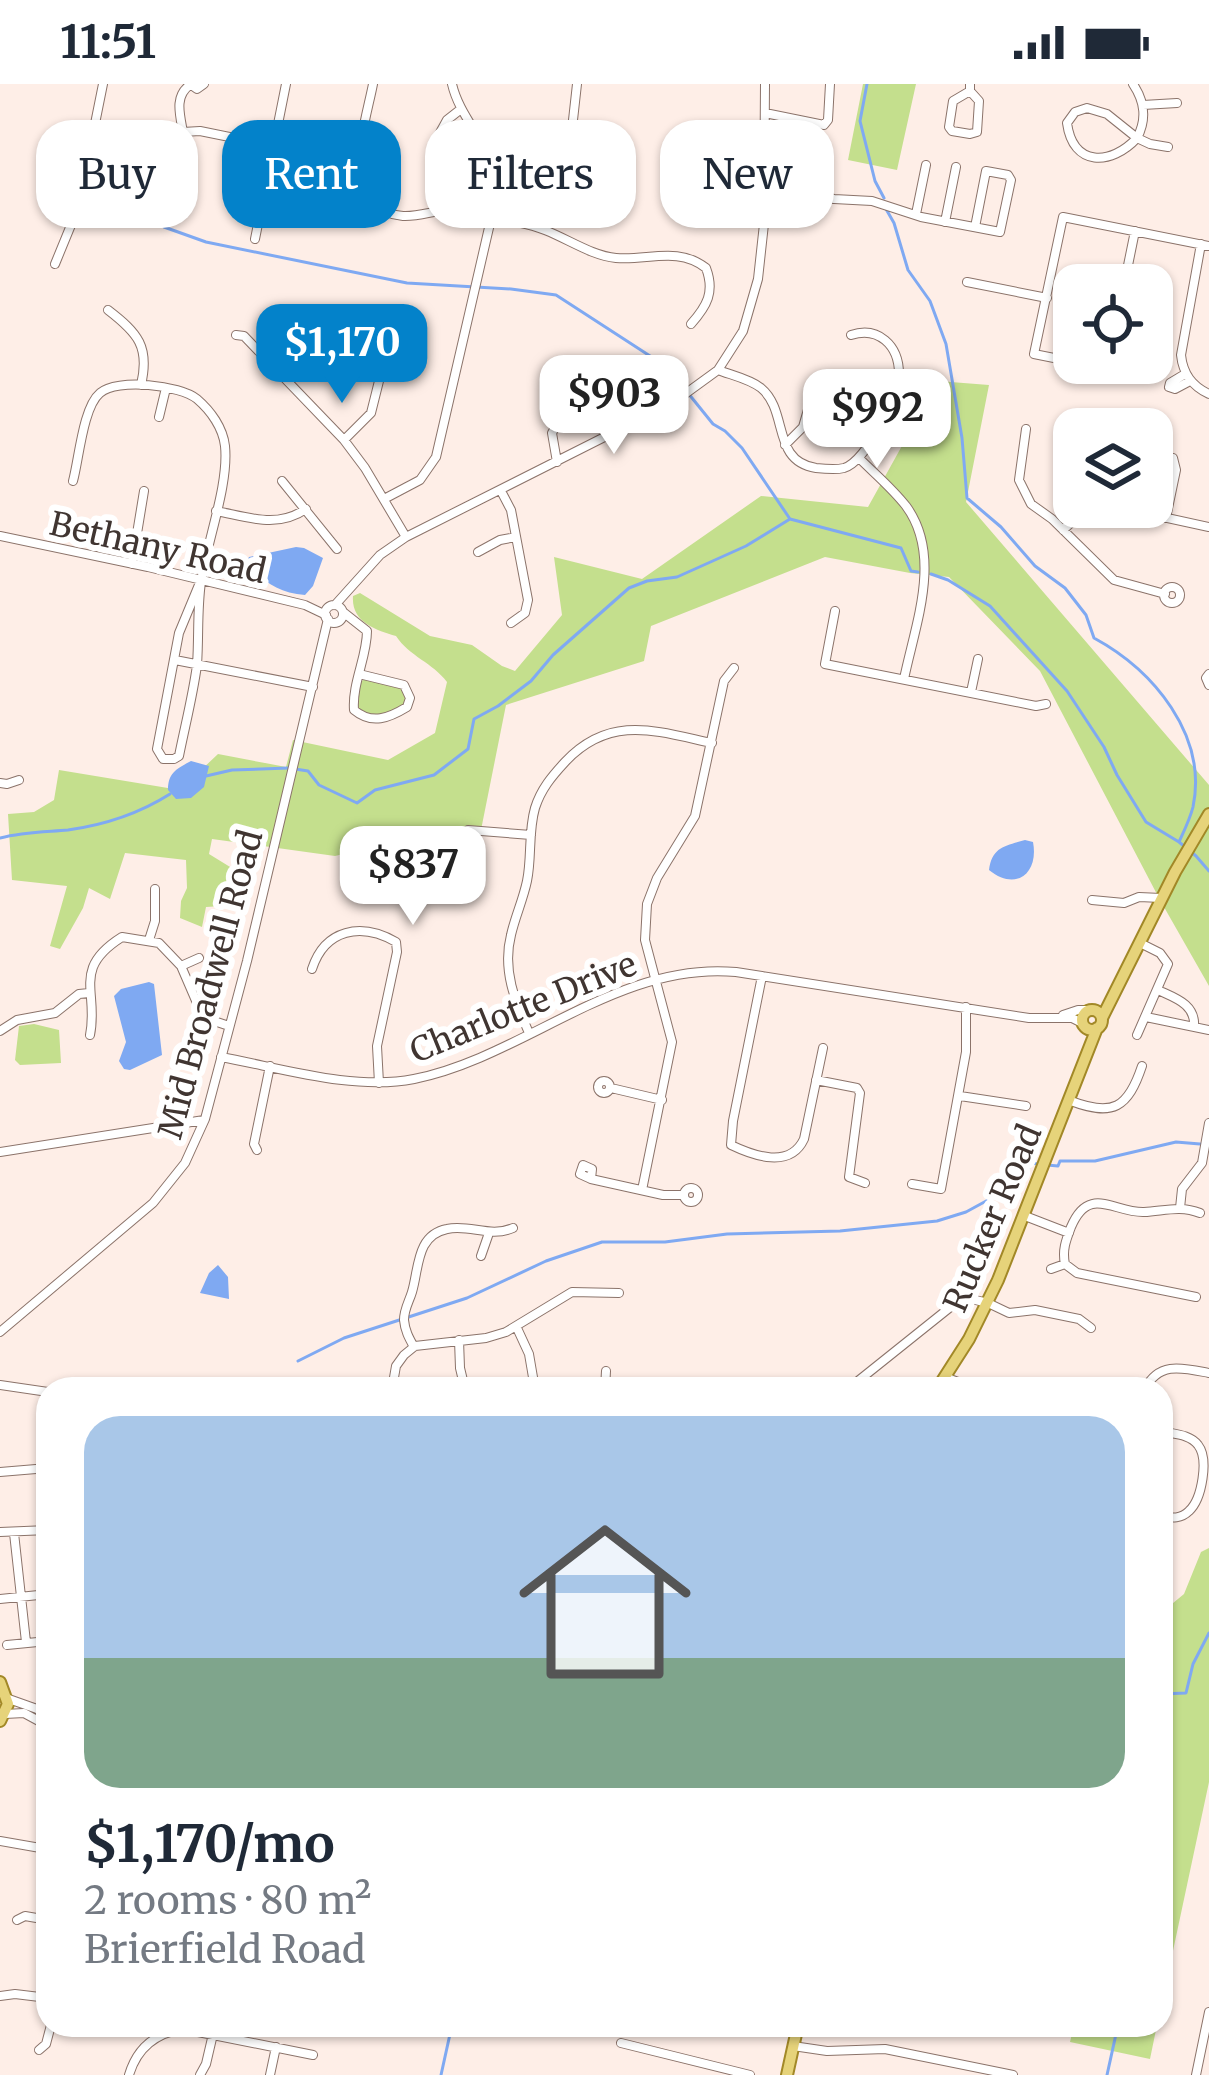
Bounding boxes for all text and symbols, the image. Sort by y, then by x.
text: 11:51 [60,14,156,70]
chip: Buy [36,120,198,228]
chip: Rent [222,120,401,228]
chip: Filters [425,120,636,228]
chip: New [660,120,834,228]
map controls [1053,264,1173,528]
button: locate [1053,264,1173,384]
pin: $1,170 [244,304,440,406]
text: $1,170 [283,318,401,367]
pin: $903 [543,355,685,457]
text: $903 [567,369,661,418]
pin: $992 [806,369,948,471]
text: $992 [830,383,924,432]
button: layers [1053,408,1173,528]
street label: Bethany Road [46,503,270,592]
street label: Mid Broadwell Road [150,825,271,1143]
pin: $837 [342,826,484,928]
text: $837 [367,840,459,889]
street label: Charlotte Drive [404,943,642,1072]
street label: Rucker Road [935,1118,1050,1318]
icon: home [497,1494,713,1710]
text: $1,170/mo [84,1812,335,1876]
text: 2 rooms · 80 m² [84,1876,371,1925]
text: Brierfield Road [84,1925,366,1974]

